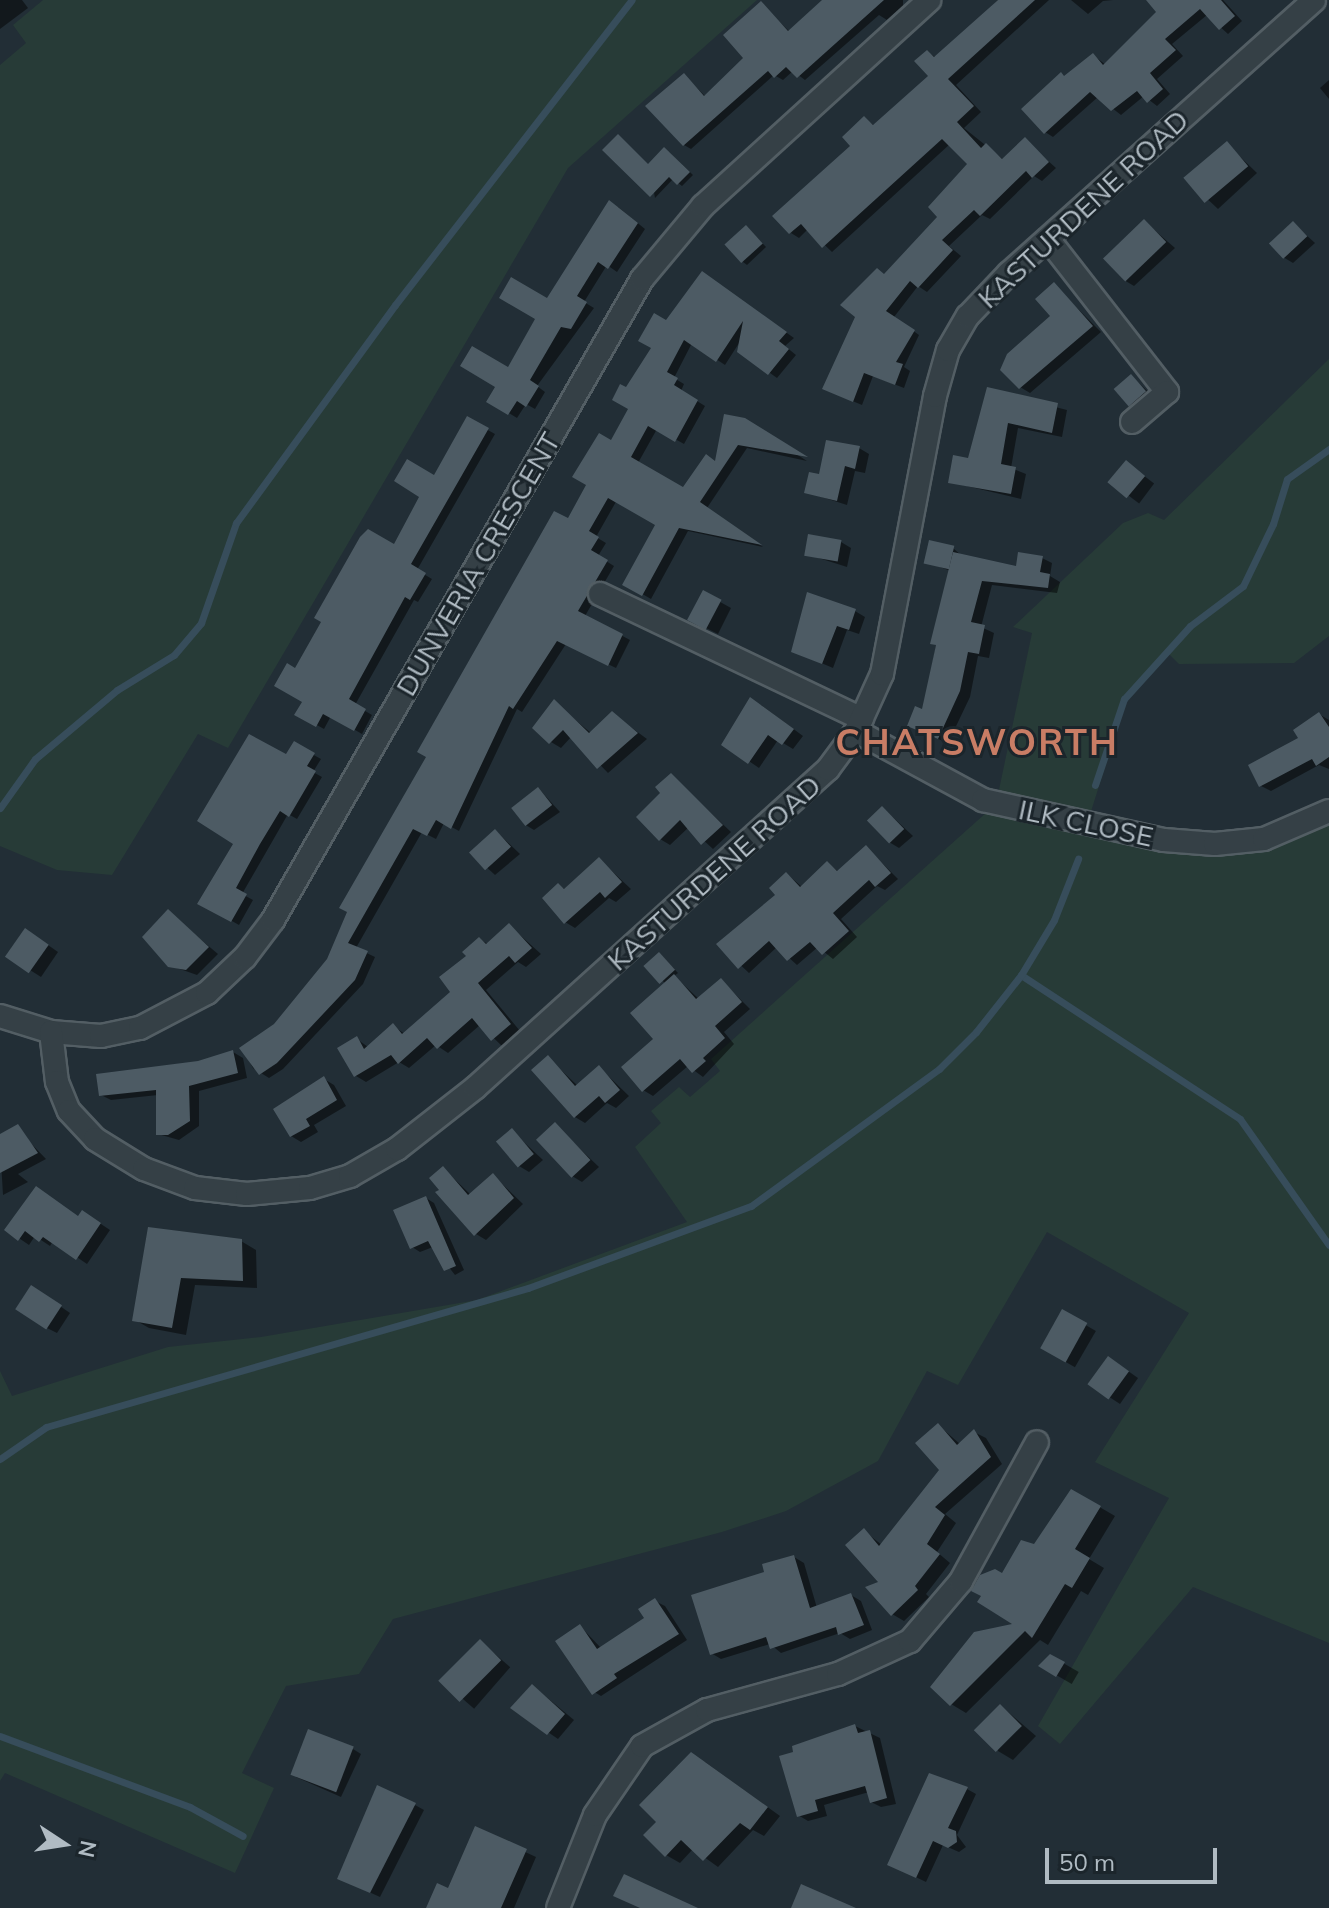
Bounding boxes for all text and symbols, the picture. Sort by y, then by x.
street label: KASTURDENE ROAD [971,103,1195,315]
street label: DUNVERIA CRESCENT [389,426,567,702]
district label: CHATSWORTH [835,720,1119,764]
street label: KASTURDENE ROAD [601,768,827,978]
street label: ILK CLOSE [1016,792,1156,854]
north arrow [24,1804,104,1884]
scale bar [1049,1832,1221,1882]
text: N [72,1838,103,1860]
text: 50 m [1059,1847,1115,1877]

